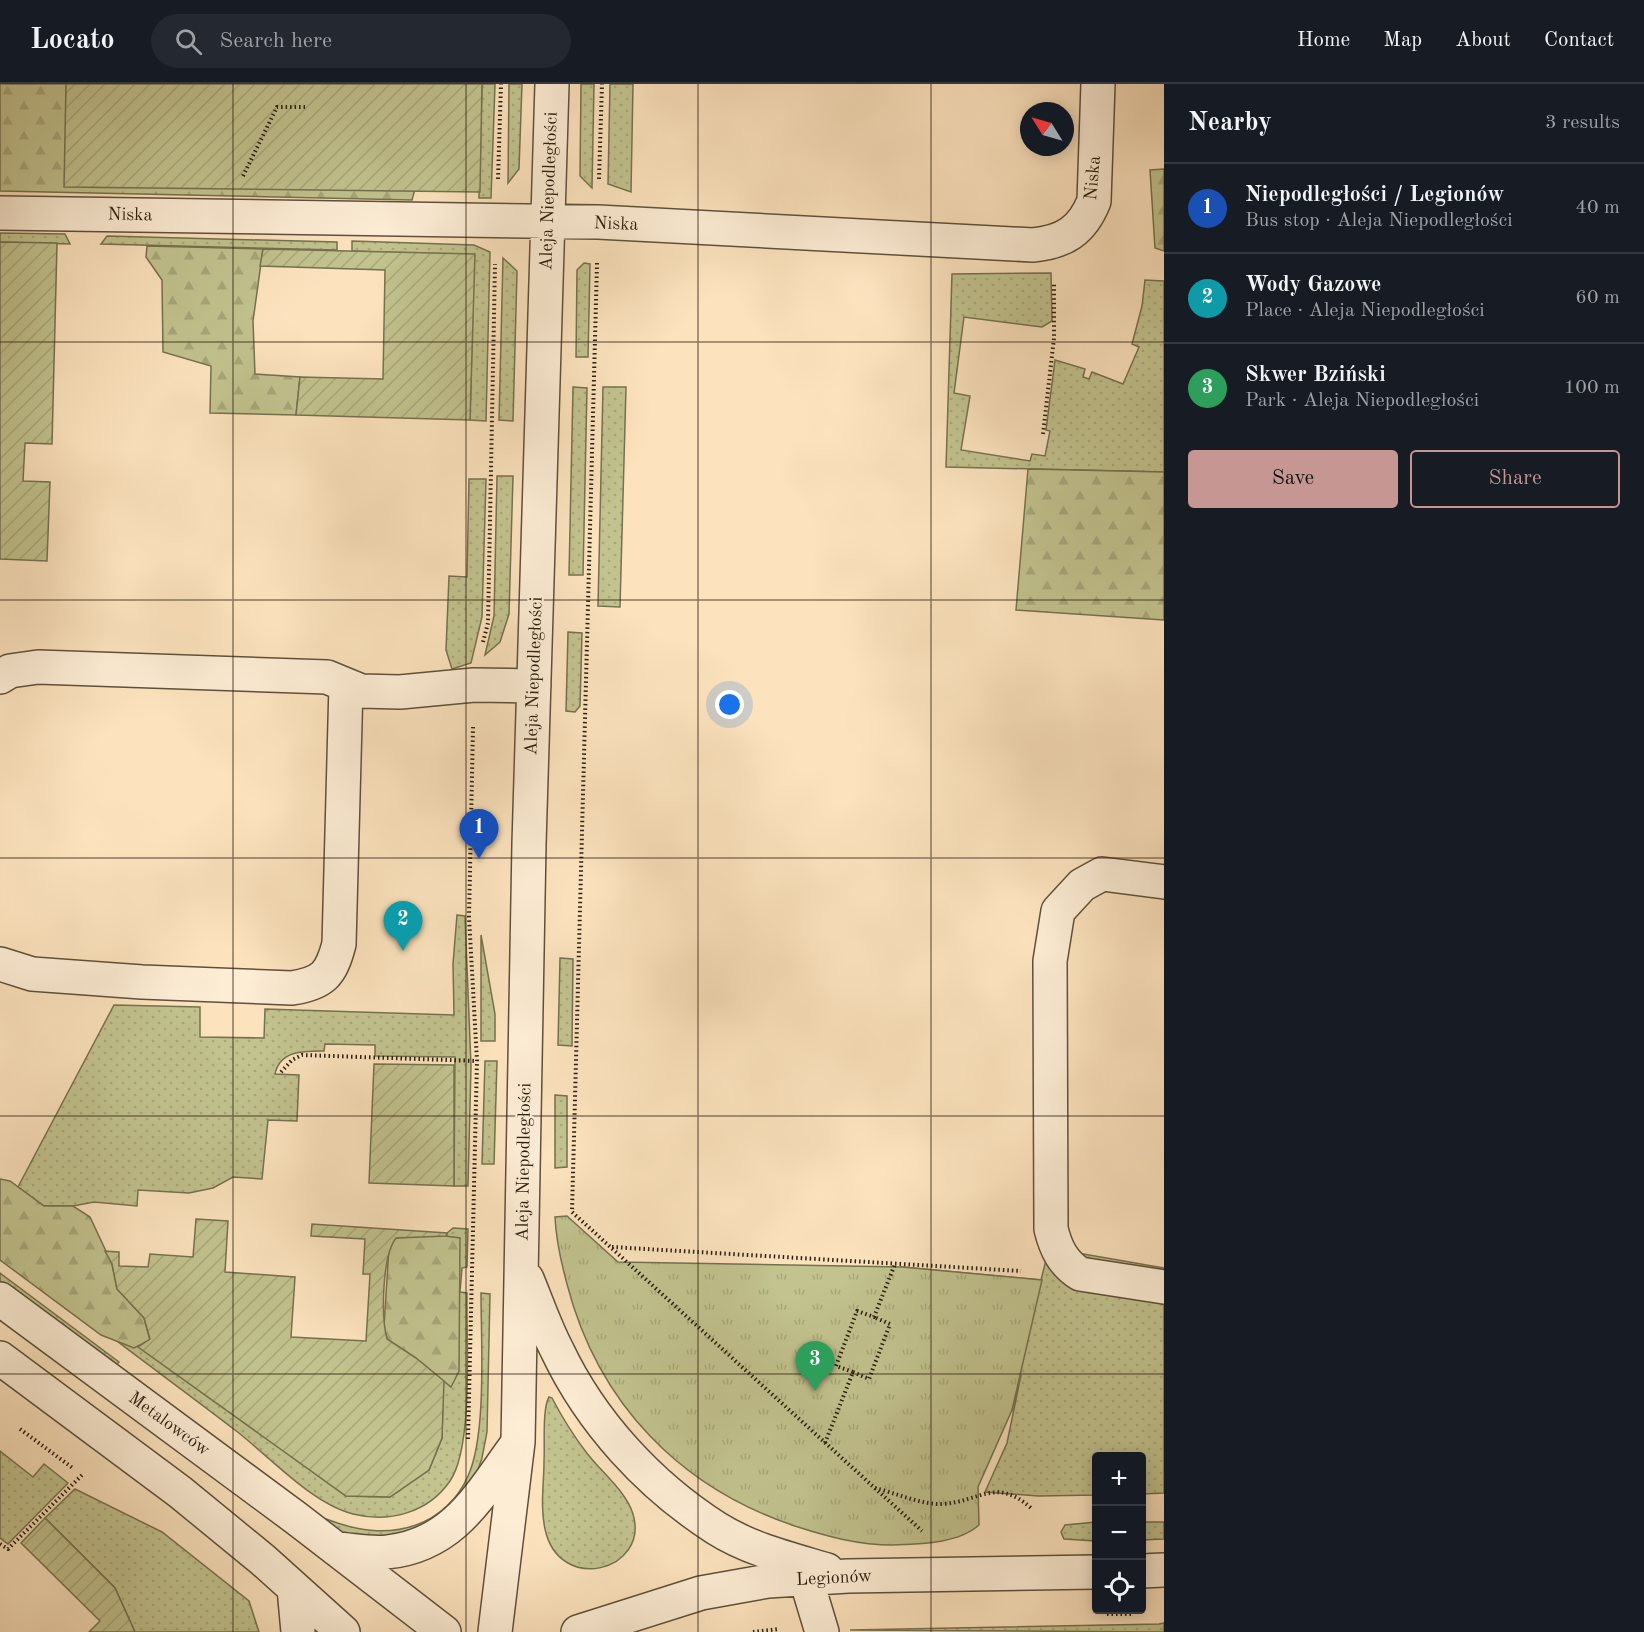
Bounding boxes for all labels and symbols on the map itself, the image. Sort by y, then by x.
north arrow [1020,102,1074,156]
street label: Aleja Niepodległości [537,111,561,271]
street label: Niska [1082,155,1104,201]
street label: Niska [107,206,153,224]
street label: Niska [593,214,639,234]
street label: Aleja Niepodległości [522,596,546,756]
your location [715,690,744,719]
pin: 1 [460,810,498,859]
pin: 2 [384,902,422,951]
street label: Aleja Niepodległości [514,1082,534,1241]
pin: 3 [796,1342,834,1391]
street label: Metalowców [125,1389,213,1459]
street label: Legionów [795,1567,873,1589]

